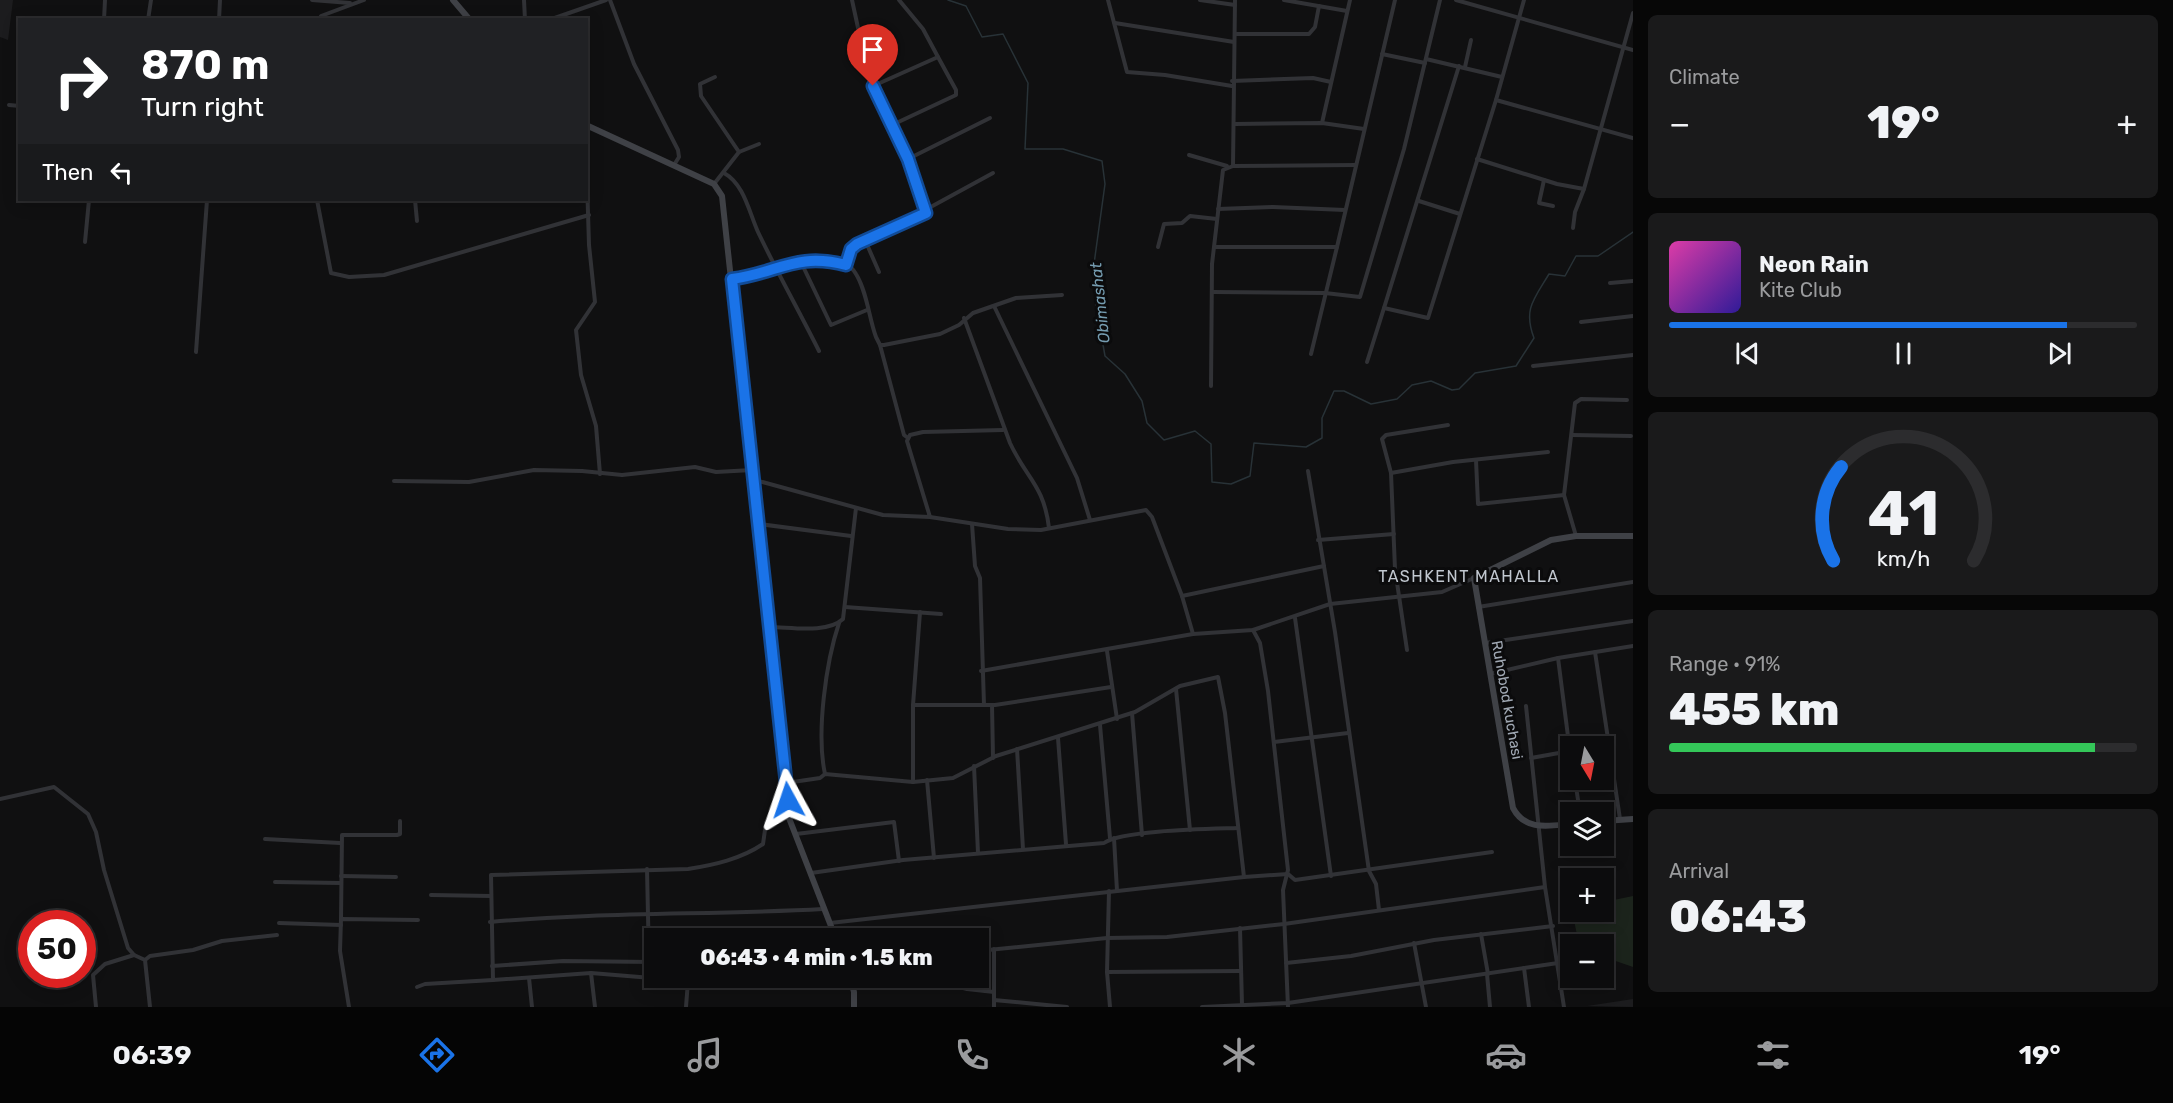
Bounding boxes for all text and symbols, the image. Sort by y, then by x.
pin [847,24,898,86]
icon: arrive [856,33,889,66]
text: 870 m [141,40,269,90]
icon: right [42,42,120,120]
text: Climate [1669,65,1740,89]
text: Turn right [141,91,264,123]
text: 19° [1867,96,1940,149]
text: − [1669,104,1690,143]
text: + [2116,104,2137,143]
icon: left [105,156,138,189]
text: Then [42,159,93,186]
text: Neon Rain [1759,251,1869,278]
water label: Obimashat [1086,261,1114,344]
text: Kite Club [1759,278,1842,302]
icon: previous [1731,337,1764,370]
icon: pause [1887,337,1920,370]
icon: next [2043,337,2076,370]
text: 41 [1867,477,1939,551]
text: km/h [1876,546,1930,571]
district label: TASHKENT MAHALLA [1378,567,1560,586]
street label: Ruhobod kuchasi [1488,639,1526,761]
text: Range · 91% [1669,652,1780,676]
text: 455 km [1669,683,1839,736]
north arrow [1560,736,1614,790]
map controls [1560,736,1614,988]
position arrow [756,768,820,832]
button: layers [1560,802,1614,856]
text: Arrival [1669,859,1729,883]
button: + [1560,868,1614,922]
text: 06:43 [1669,890,1807,943]
speed limit sign: 50 [18,910,96,988]
button: − [1560,934,1614,988]
text: 06:43 · 4 min · 1.5 km [700,944,933,971]
icon: directions [416,1034,458,1076]
icon: music [684,1034,726,1076]
icon: phone [951,1034,993,1076]
icon: climate [1218,1034,1260,1076]
icon: car [1485,1034,1527,1076]
icon: filters [1752,1034,1794,1076]
text: 06:39 [113,1039,191,1071]
text: 19° [2019,1039,2060,1071]

